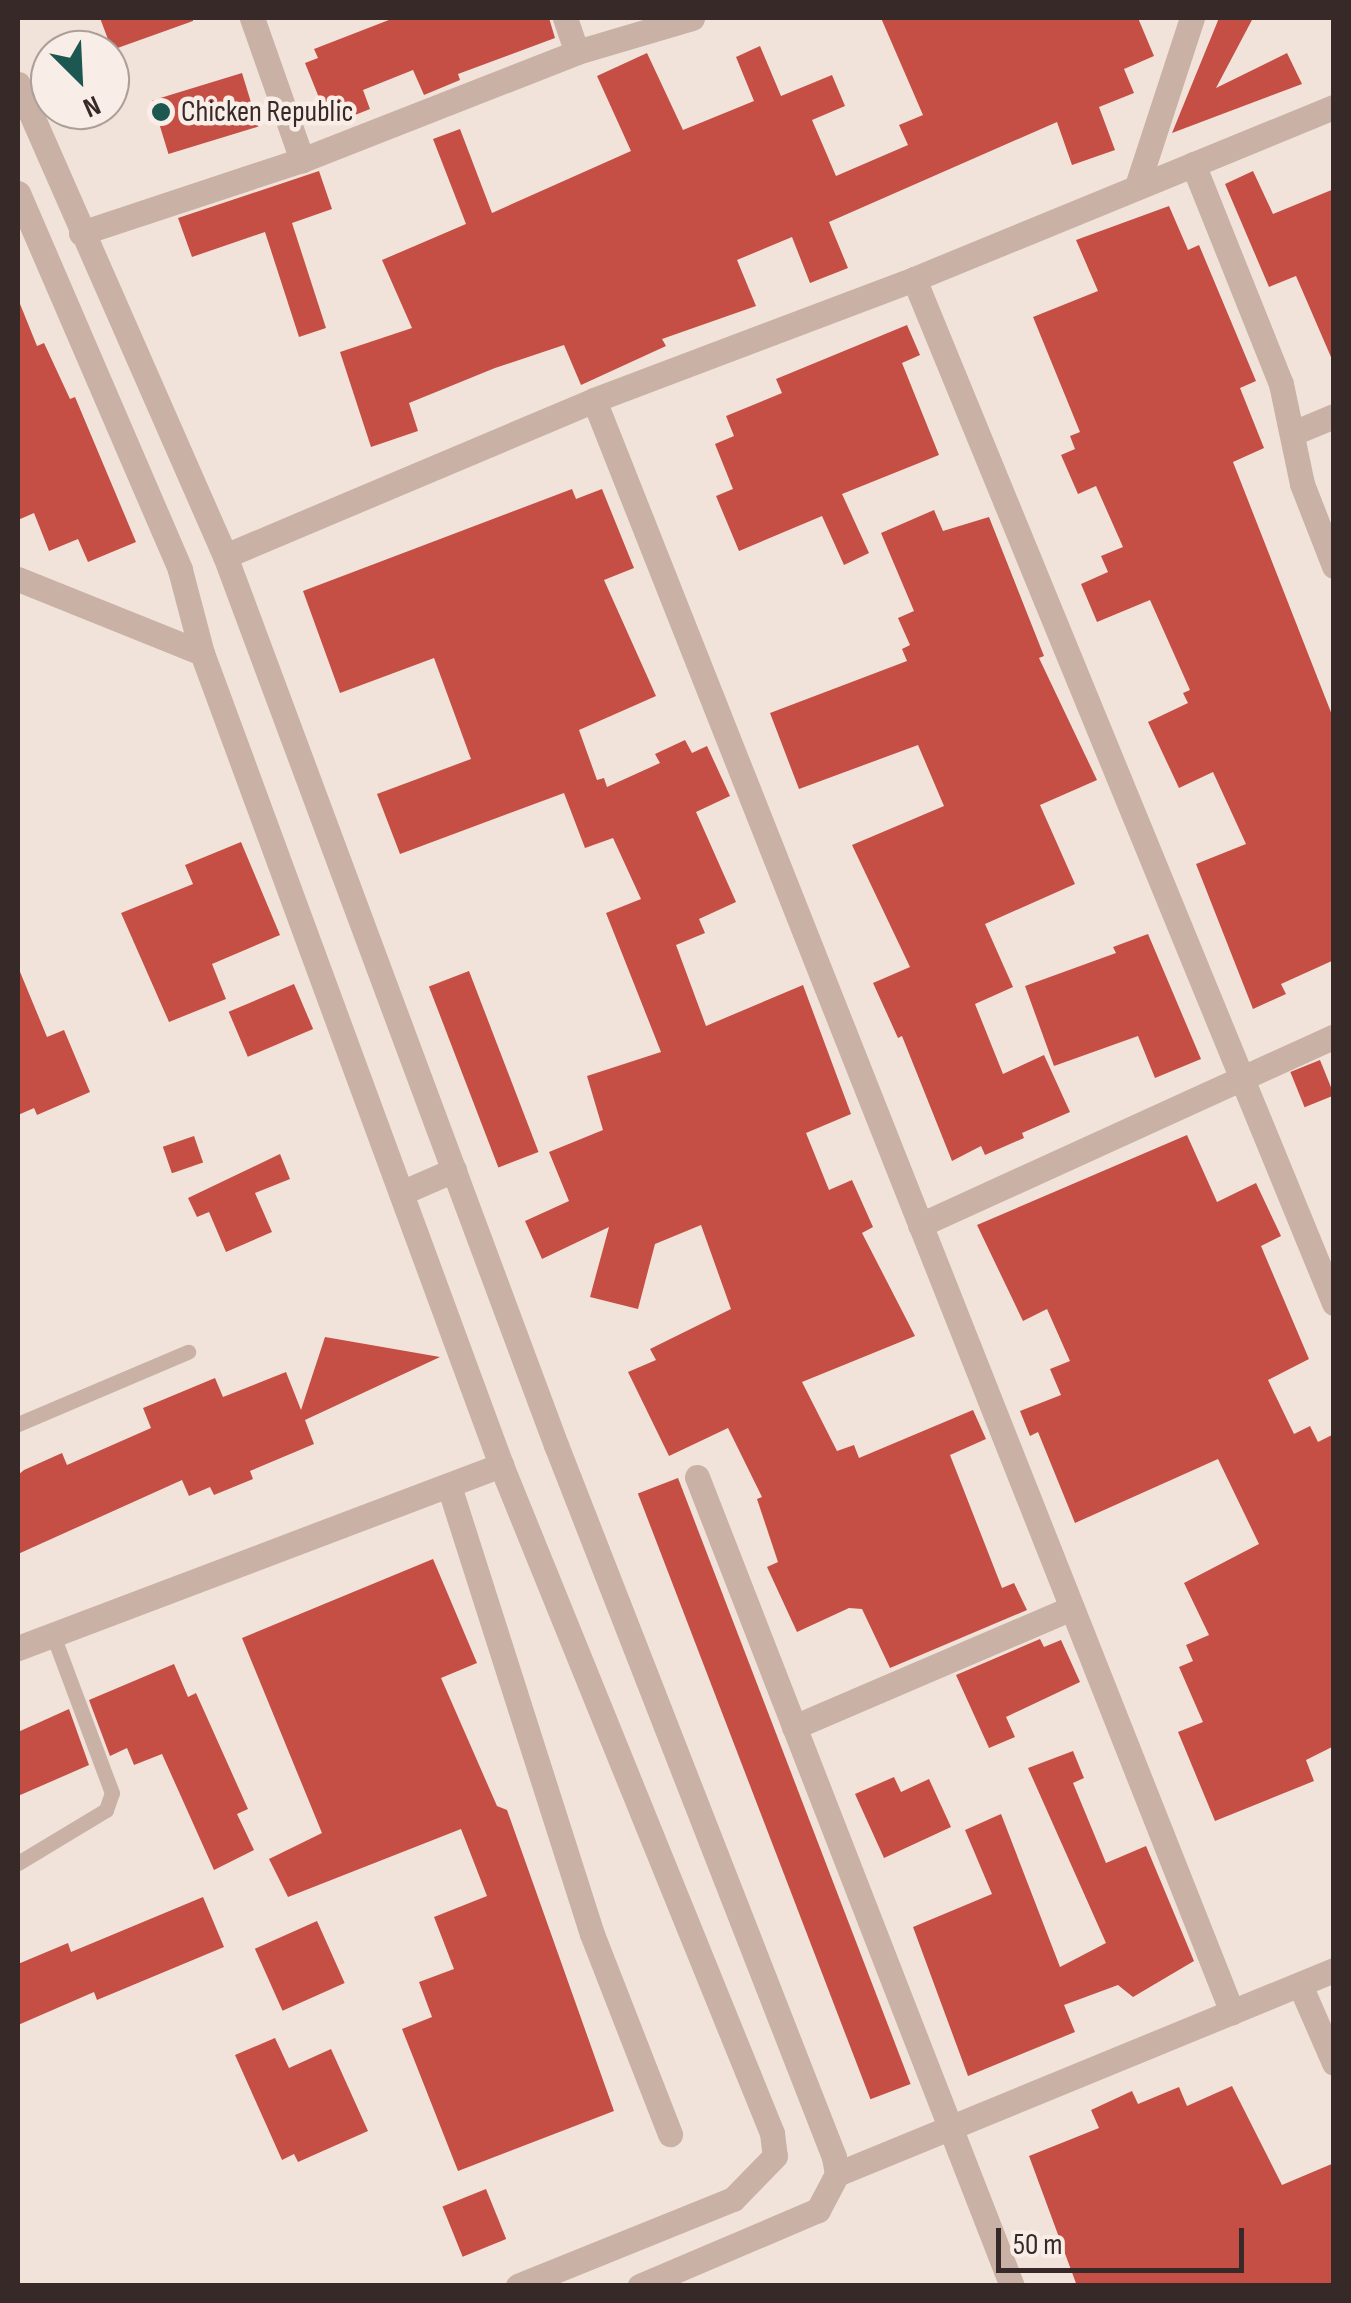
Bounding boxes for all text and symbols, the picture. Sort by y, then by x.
north arrow [30,30,130,130]
text: N [78,88,105,124]
place label: Chicken Republic [181,94,353,130]
marker: Chicken Republic [150,101,172,123]
scale bar [1001,2208,1248,2270]
text: 50 m [1013,2227,1062,2263]

